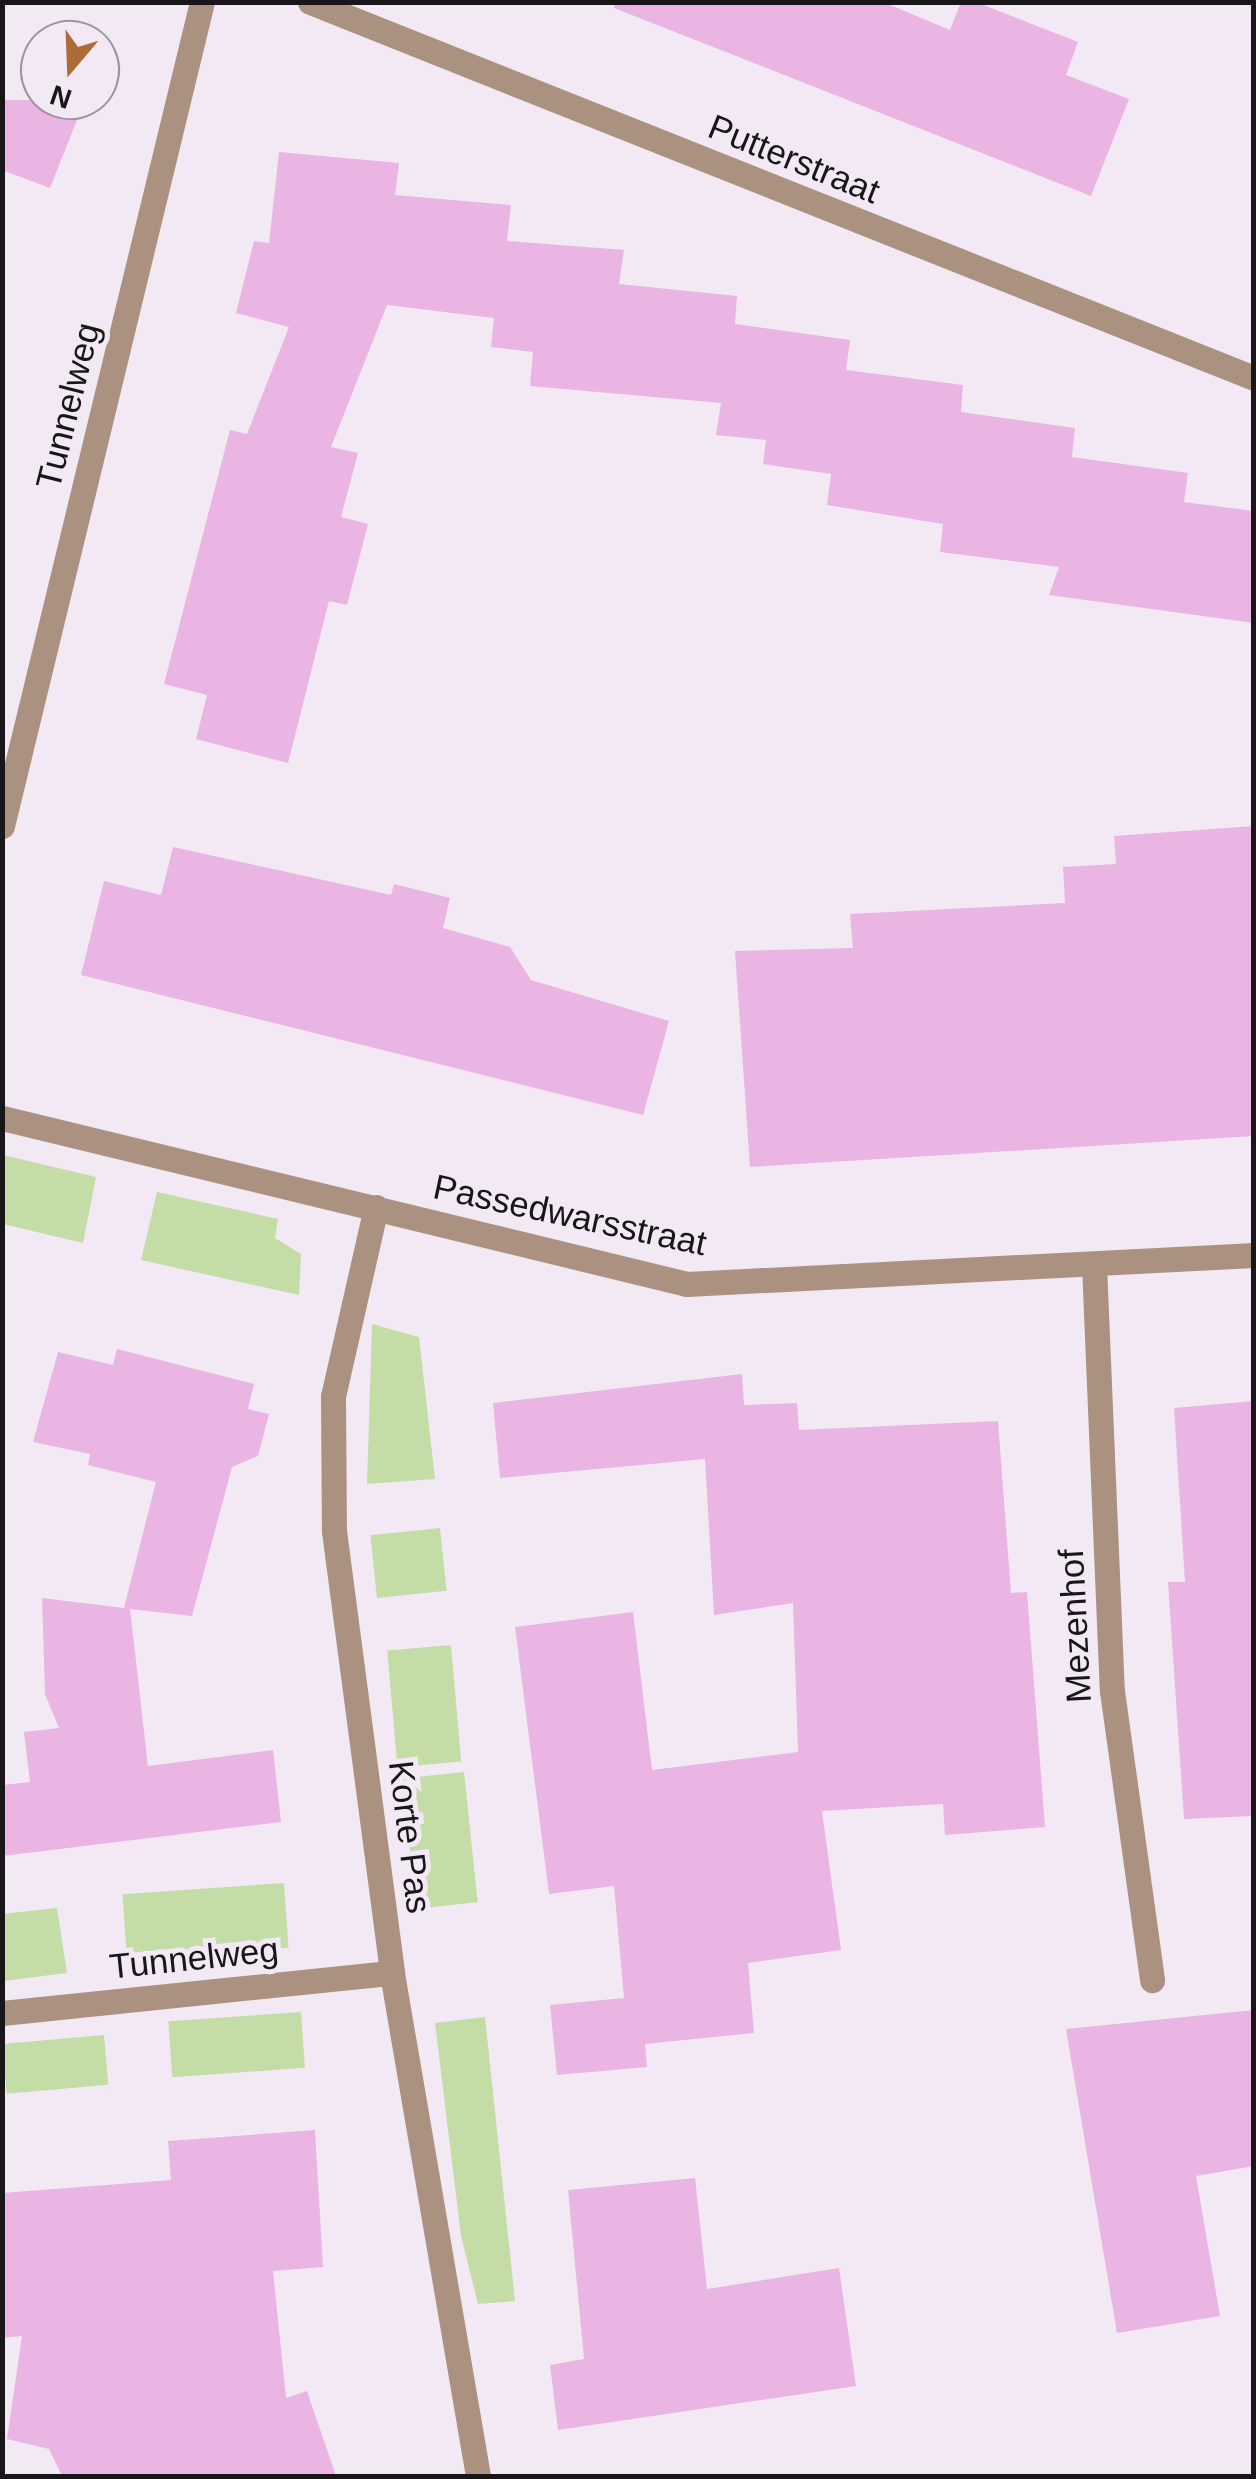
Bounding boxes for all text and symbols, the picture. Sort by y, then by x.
north arrow [20,20,120,120]
text: N [46,79,75,115]
street label: Putterstraat [702,106,886,212]
street label: Tunnelweg [27,318,109,494]
street label: Passedwarsstraat [430,1166,710,1264]
street label: Mezenhof [1050,1548,1100,1704]
street label: Korte Pas [380,1758,440,1916]
street label: Tunnelweg [107,1928,281,1988]

